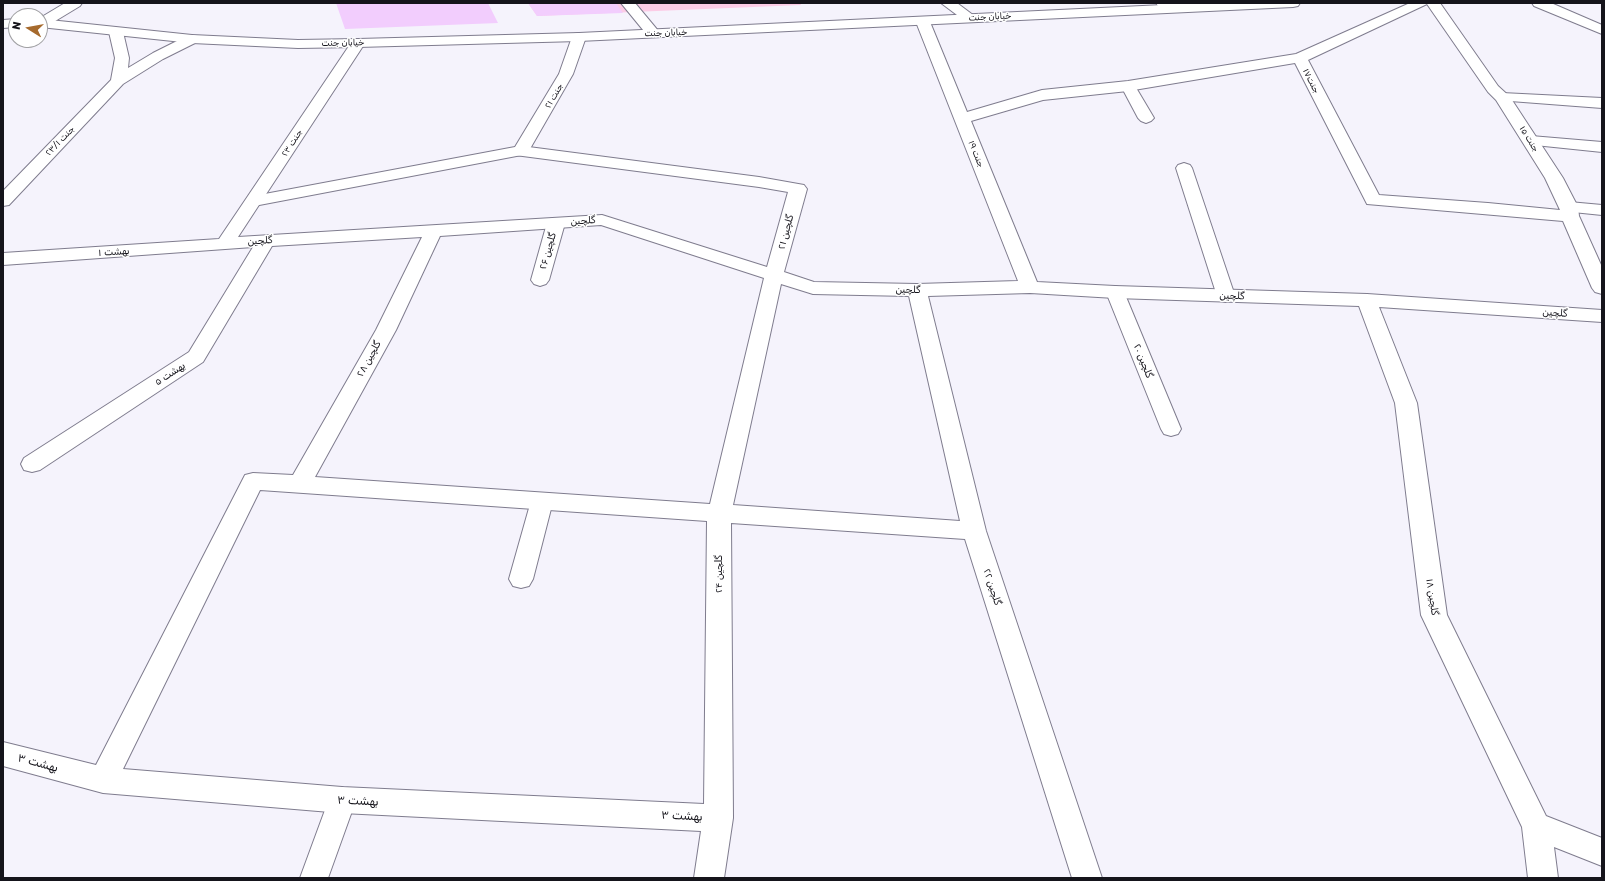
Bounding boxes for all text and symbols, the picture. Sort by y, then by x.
north arrow [8,8,48,48]
street label: خیابان جنت [968,10,1012,24]
text: N [10,21,24,31]
street label: خیابان جنت [644,27,688,39]
street label: خیابان جنت [321,37,365,49]
street label: جنت۱۷ [1300,67,1322,95]
street label: جنت ۲۱ [543,82,565,110]
street label: جنت ۲۳/۱ [43,124,77,158]
street label: جنت ۱۵ [1517,124,1541,154]
street label: جنت ۲۳ [279,127,305,159]
street label: جنت ۱۹ [966,139,986,169]
street label: گلچین ۲۱ [776,213,796,251]
street label: گلچین [570,214,596,228]
street label: گلچین ۲۶ [537,231,559,271]
street label: گلچین [247,234,273,248]
street label: بهشت ۱ [98,245,130,259]
street label: گلچین [895,284,921,296]
street label: گلچین [1219,290,1245,302]
street label: گلچین [1542,306,1568,320]
street label: گلچین ۲۸ [354,339,384,379]
street label: گلچین ۲۰ [1131,342,1155,380]
street label: بهشت ۵ [152,360,188,388]
street label: گلچین ۲۴ [713,555,725,593]
street label: گلچین ۲۲ [981,567,1003,607]
street label: گلچین ۱۸ [1423,578,1441,616]
street label: بهشت ۳ [16,751,60,775]
street label: بهشت ۳ [337,793,379,809]
street label: بهشت ۳ [661,808,703,824]

